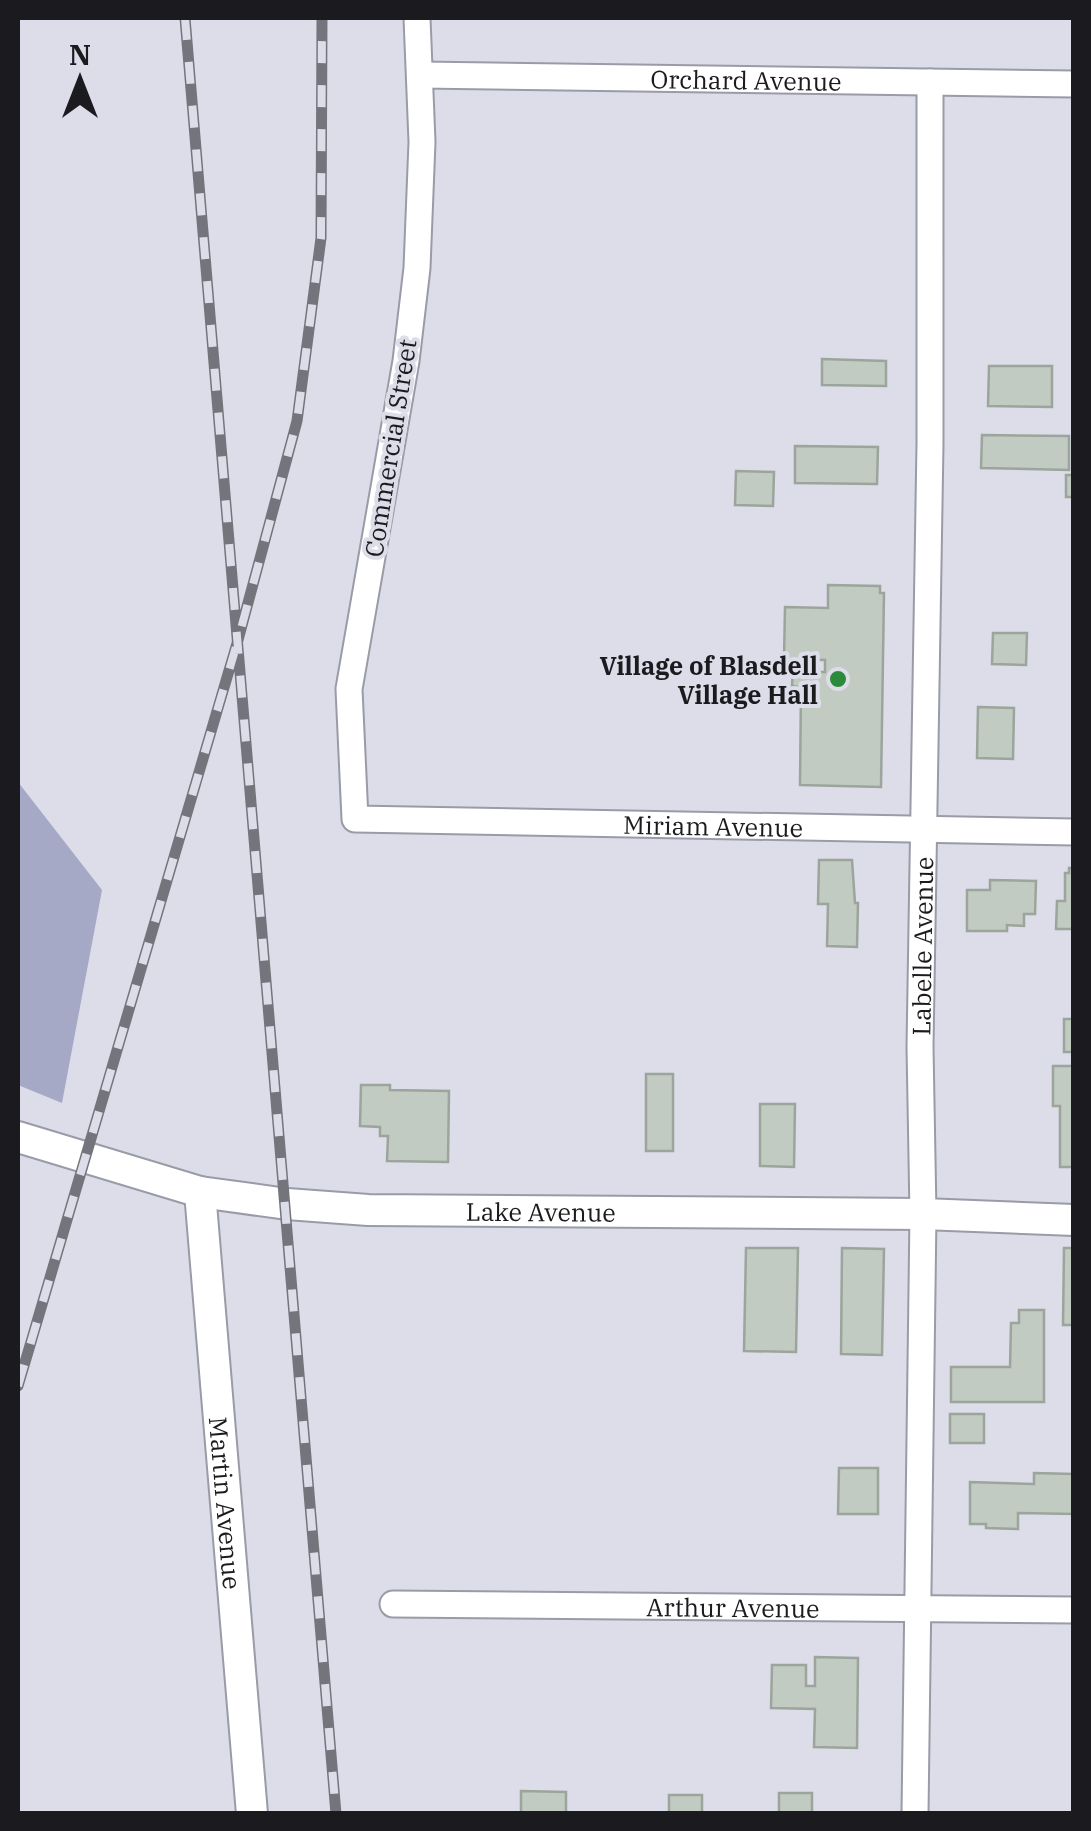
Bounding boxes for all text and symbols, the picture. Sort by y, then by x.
north arrow [30,30,130,130]
text: N [69,36,91,73]
street label: Orchard Avenue [650,62,842,97]
street label: Commercial Street [356,337,424,559]
place label: Village of Blasdell Village Hall [599,649,818,711]
marker: Village of Blasdell Village Hall [827,668,849,690]
street label: Miriam Avenue [623,807,803,844]
street label: Labelle Avenue [904,856,940,1036]
street label: Lake Avenue [466,1194,616,1228]
street label: Martin Avenue [202,1415,250,1591]
street label: Arthur Avenue [646,1590,820,1624]

